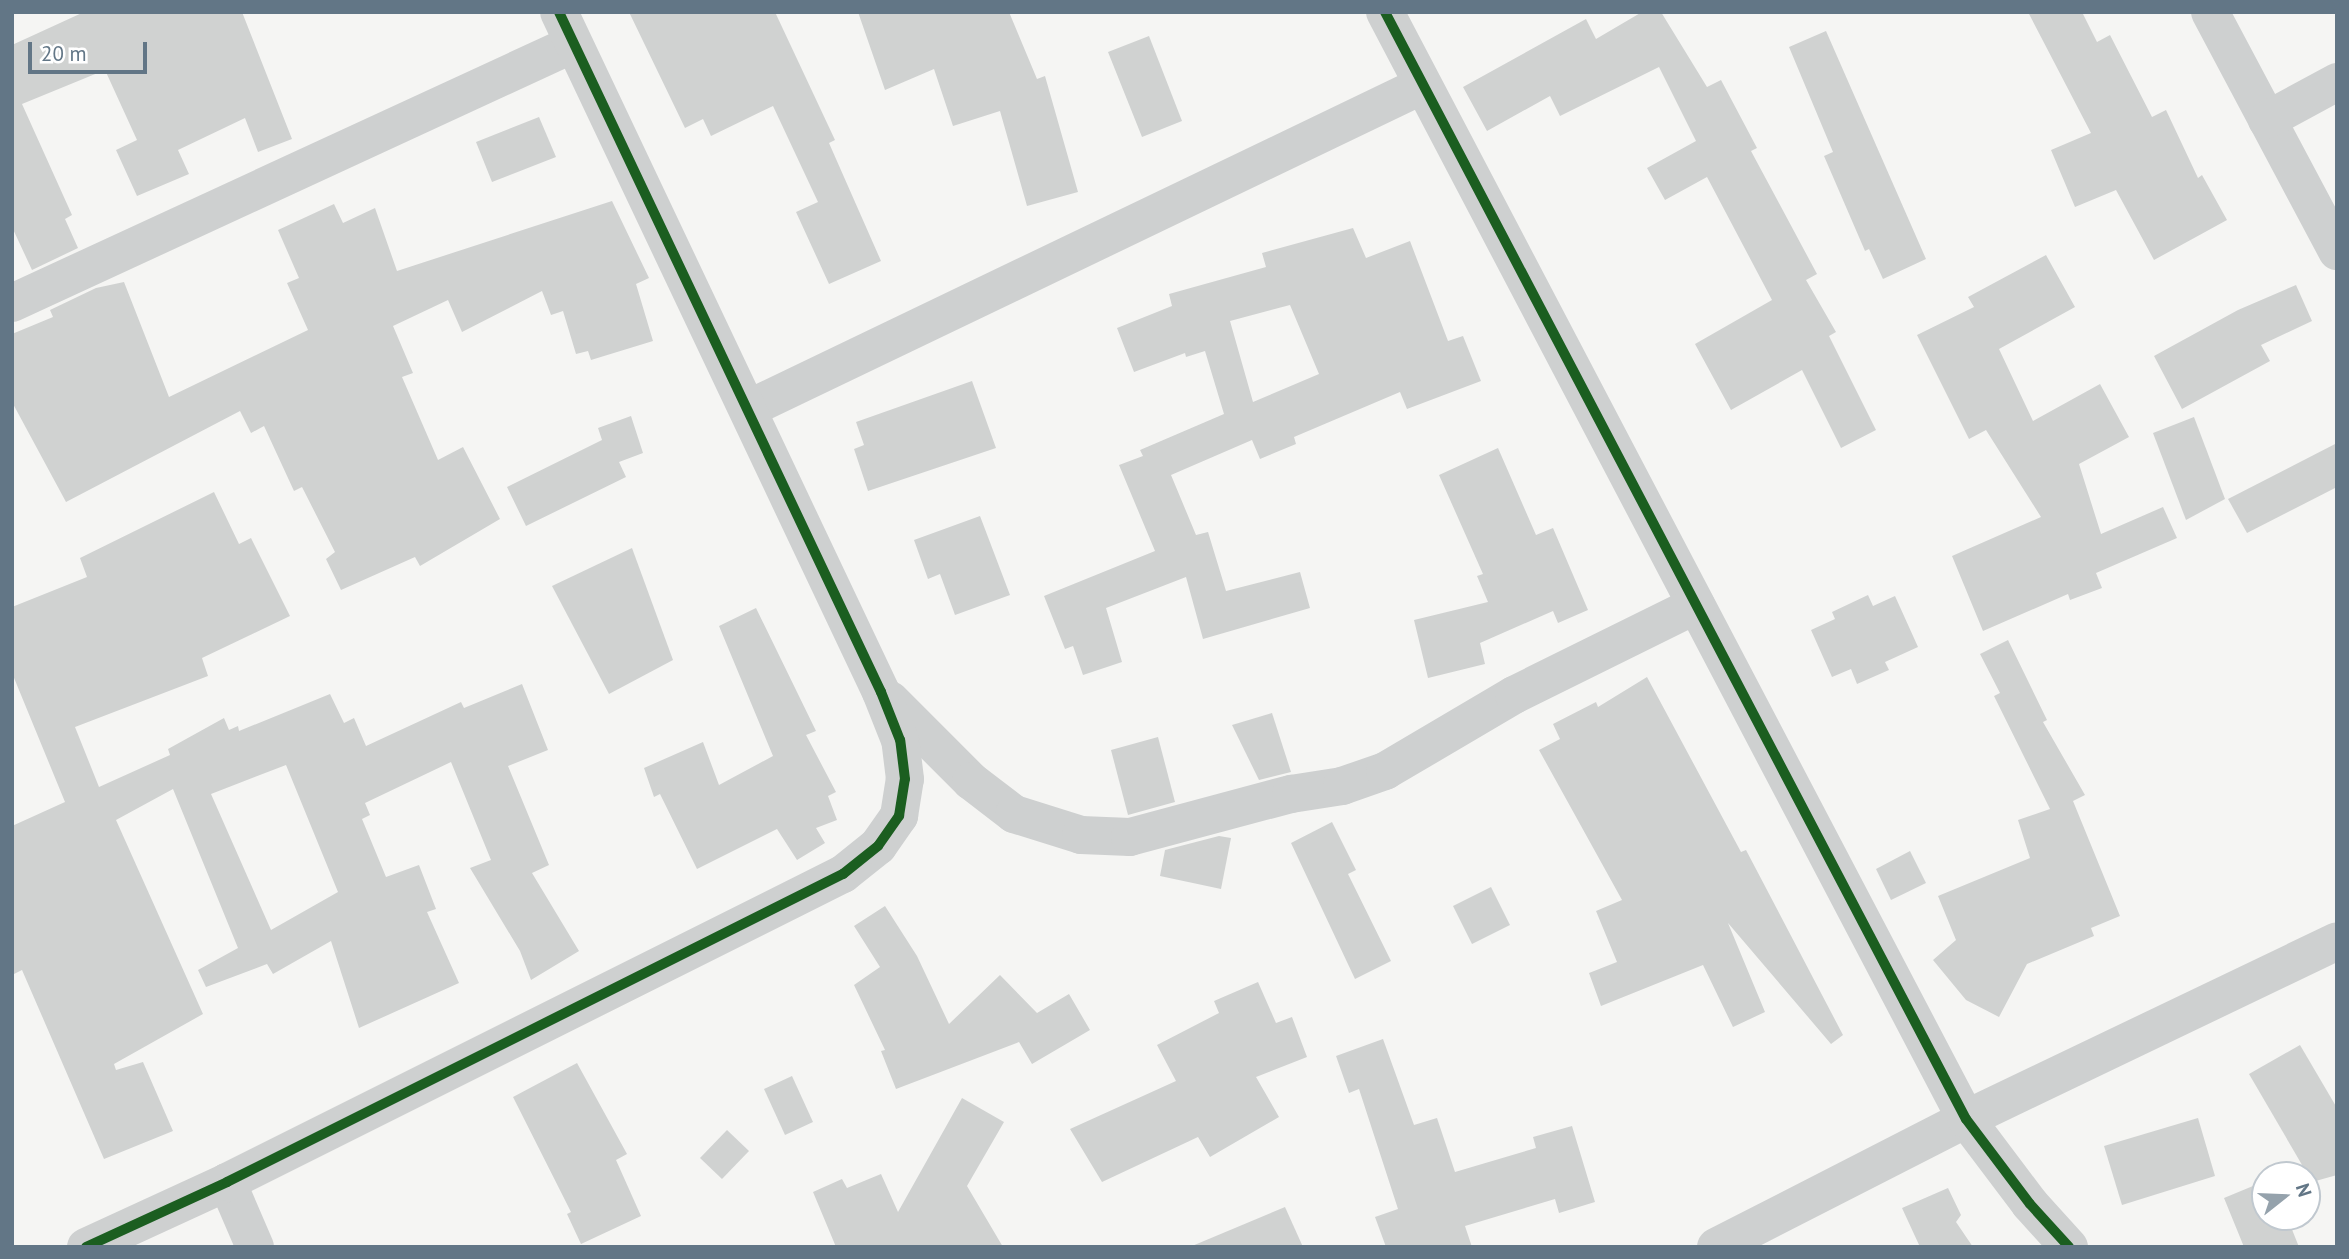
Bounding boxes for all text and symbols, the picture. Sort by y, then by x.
scale bar [32,28,150,72]
text: 20 m [41,40,87,67]
north arrow [2251,1161,2321,1231]
text: N [2291,1180,2317,1200]

